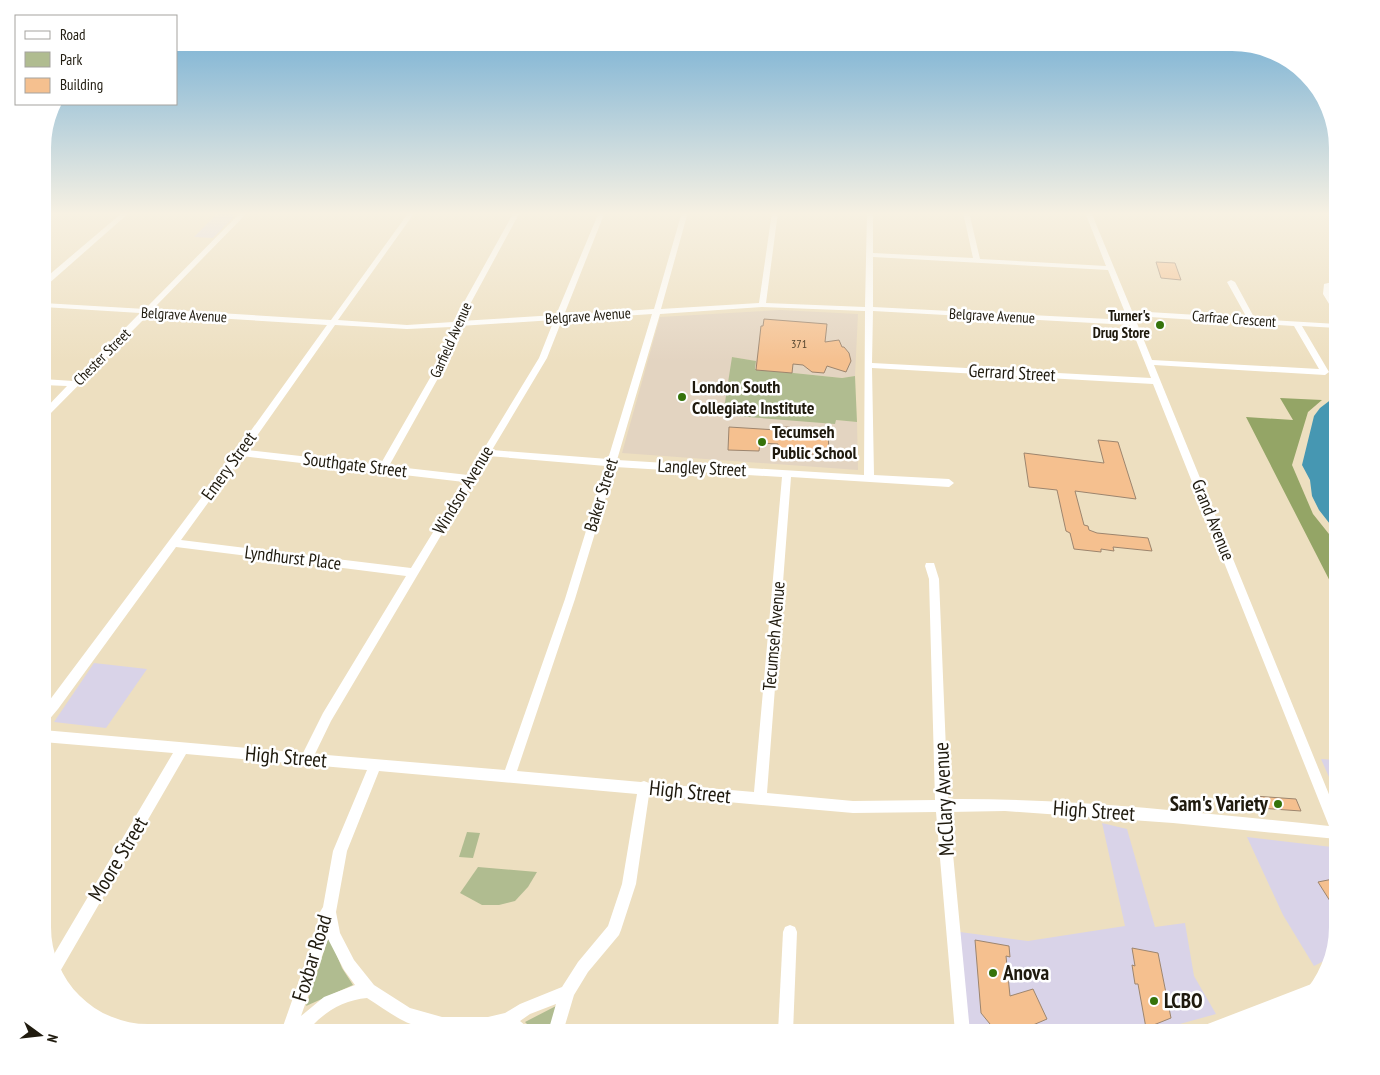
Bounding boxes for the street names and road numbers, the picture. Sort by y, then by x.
street label: Garfield Avenue [425,299,476,381]
street label: Belgrave Avenue [141,303,228,326]
street label: Belgrave Avenue [544,303,632,328]
street label: Belgrave Avenue [949,304,1036,327]
street label: Carfrae Crescent [1191,306,1277,331]
street label: Chester Street [69,324,134,389]
street label: Gerrard Street [968,359,1056,386]
street label: Emery Street [196,427,261,504]
street label: Windsor Avenue [427,441,498,538]
street label: Southgate Street [302,447,408,482]
street label: Langley Street [657,454,747,481]
street label: Baker Street [578,455,623,535]
street label: Grand Avenue [1187,476,1240,564]
street label: Lyndhurst Place [243,540,343,575]
street label: Tecumseh Avenue [757,580,790,692]
street label: High Street [244,739,328,774]
street label: McClary Avenue [927,741,960,857]
street label: High Street [648,774,732,809]
street label: High Street [1052,794,1136,827]
street label: Moore Street [82,811,153,906]
street label: Foxbar Road [286,911,338,1005]

